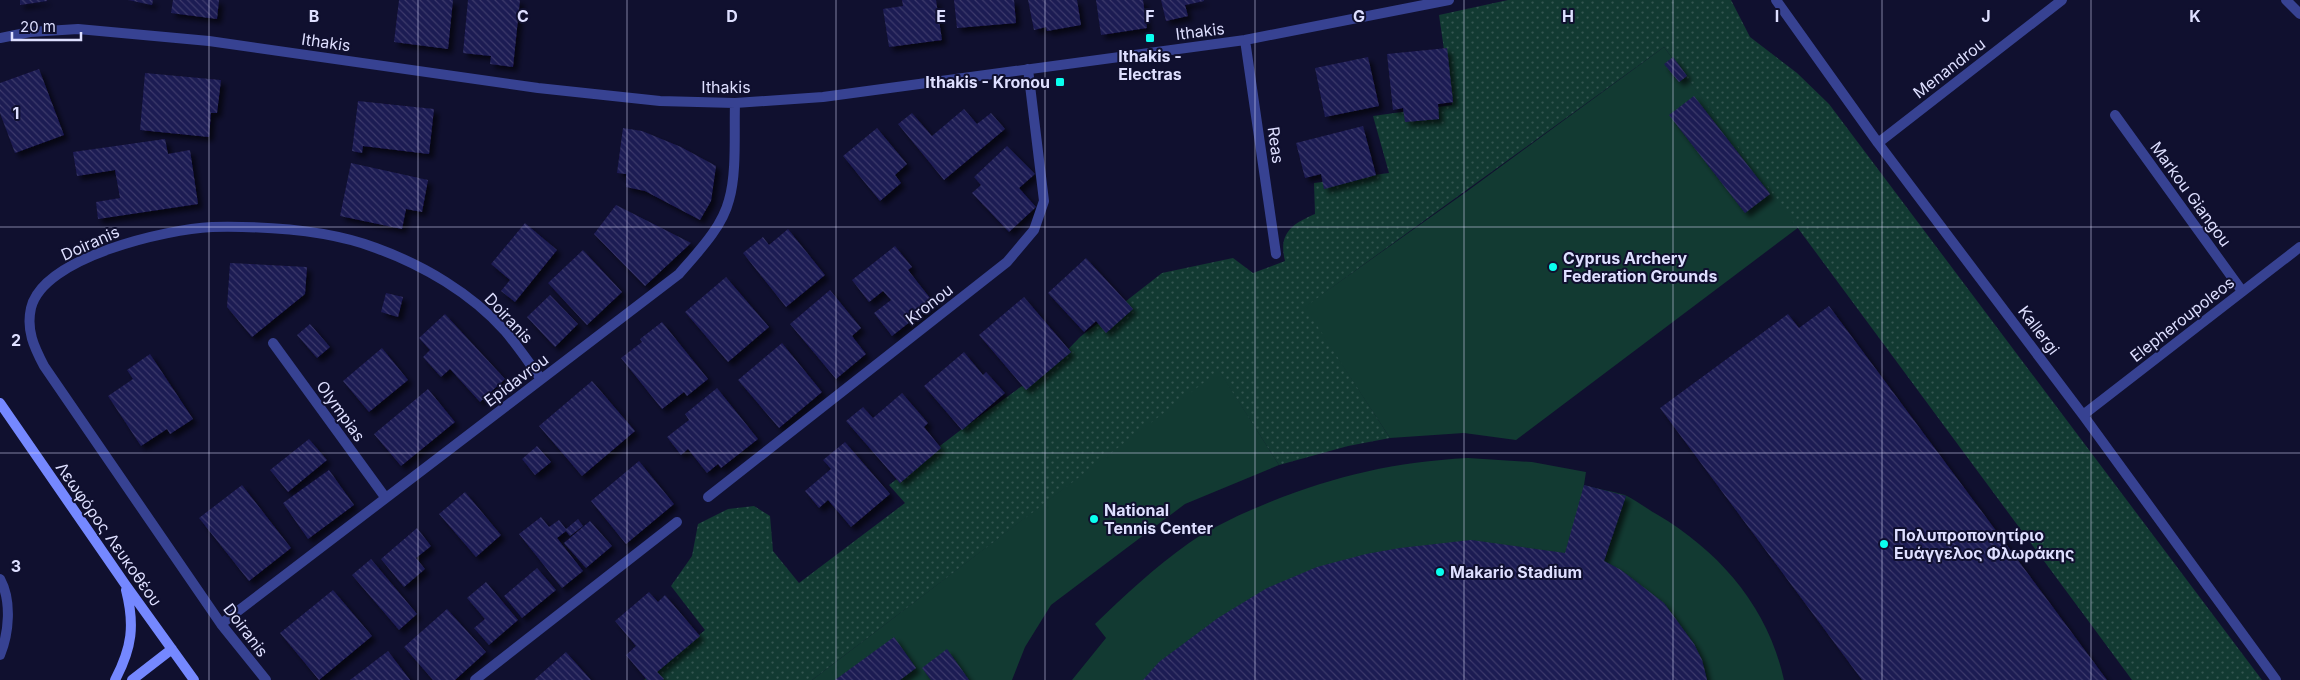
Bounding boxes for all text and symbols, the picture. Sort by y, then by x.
text: B [309,6,319,26]
text: C [517,6,529,26]
text: D [726,6,738,26]
text: E [936,6,946,26]
text: F [1145,6,1155,26]
text: G [1353,6,1365,26]
text: H [1562,6,1574,26]
text: I [1775,6,1779,26]
text: J [1981,6,1991,26]
text: K [2189,6,2201,26]
scale bar [12,10,81,42]
text: 20 m [20,17,56,36]
street label: Ithakis [1174,18,1226,44]
street label: Ithakis [300,29,352,55]
marker: Ithakis - Electras [1144,32,1156,44]
street label: Menandrou [1909,34,1989,102]
place label: Ithakis - Electras [1118,46,1182,84]
place label: Ithakis - Kronou [925,72,1050,92]
marker: Ithakis - Kronou [1054,76,1066,88]
street label: Ithakis [701,77,751,97]
text: 1 [13,103,19,123]
street label: Reas [1264,125,1288,165]
street label: Markou Giangou [2146,138,2236,250]
street label: Doiranis [58,221,122,265]
place label: Cyprus Archery Federation Grounds [1563,248,1717,286]
marker: Cyprus Archery Federation Grounds [1547,261,1559,273]
street label: Elepheroupoleos [2126,272,2238,366]
street label: Kronou [901,279,957,329]
street label: Doiranis [481,289,537,347]
street label: Kallergi [2014,302,2064,358]
text: 2 [11,330,21,350]
street label: Epidavrou [480,349,552,411]
street label: Olympias [312,377,370,445]
street label: Λεωφόρος Λευκοθέου [52,458,166,610]
place label: National Tennis Center [1104,500,1214,538]
marker: National Tennis Center [1088,513,1100,525]
place label: Πολυπροπονητίριο Ευάγγελος Φλωράκης [1894,525,2074,563]
marker: Πολυπροπονητίριο Ευάγγελος Φλωράκης [1878,538,1890,550]
text: 3 [11,556,21,576]
place label: Makario Stadium [1450,562,1582,582]
marker: Makario Stadium [1434,566,1446,578]
street label: Doiranis [219,599,273,661]

